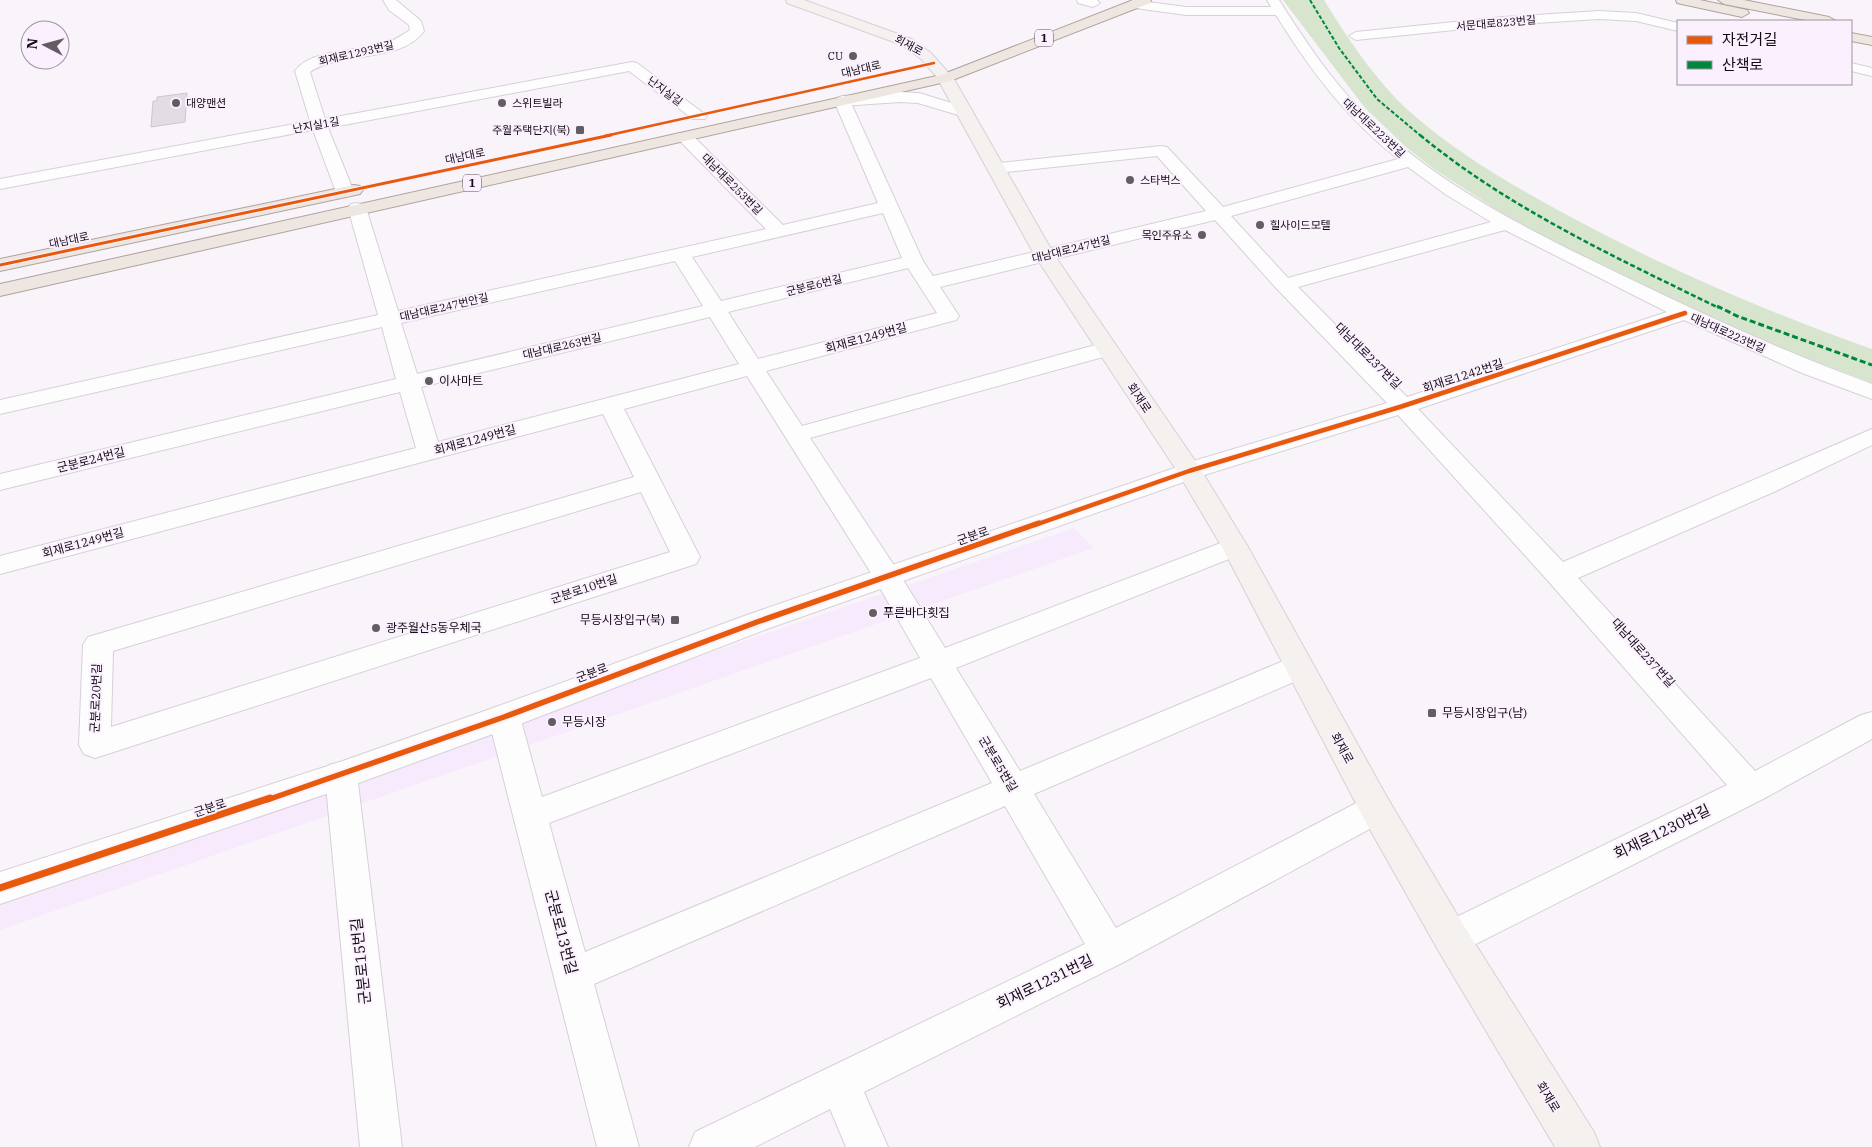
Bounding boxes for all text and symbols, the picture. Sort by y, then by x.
street label: 서문대로823번길 [1455,13,1537,33]
north arrow [20,20,70,70]
legend [1677,20,1852,85]
road number: 1 [1035,29,1053,46]
text: 자전거길 [1722,30,1777,49]
street label: 회재로 [892,32,926,58]
text: N [23,37,42,50]
street label: 회재로1293번길 [317,38,395,68]
place label: CU [828,49,843,63]
marker: CU [847,50,859,62]
text: 산책로 [1722,55,1763,74]
street label: 대남대로 [840,58,882,80]
street label: 난지실길 [645,73,685,109]
street label: 대남대로223번길 [1340,95,1408,161]
place label: 대양맨션 [186,96,226,110]
place label: 스위트빌라 [512,96,563,110]
marker: 대양맨션 [170,97,182,109]
marker: 스위트빌라 [496,97,508,109]
street label: 난지실1길 [292,114,340,136]
place label: 주월주택단지(북) [492,123,570,137]
marker: 주월주택단지(북) [574,124,586,136]
street label: 대남대로 [444,145,486,167]
street label: 대남대로253번길 [699,151,765,217]
place label: 스타벅스 [1140,173,1180,187]
road number: 1 [463,174,481,192]
marker: 스타벅스 [1124,174,1136,186]
place label: 힐사이드모텔 [1270,218,1331,232]
marker: 힐사이드모텔 [1254,219,1266,231]
place label: 목인주유소 [1141,228,1192,242]
street label: 대남대로 [48,229,90,251]
marker: 목인주유소 [1196,229,1208,241]
street label: 대남대로247번길 [1030,232,1112,266]
street label: 군분로6번길 [785,271,843,299]
street label: 대남대로247번안길 [398,290,490,324]
street label: 대남대로223번길 [1688,310,1768,356]
street label: 회재로1249번길 [823,319,908,356]
street label: 대남대로237번길 [1332,319,1405,392]
street label: 대남대로263번길 [521,330,603,362]
street label: 회재로1242번길 [1421,355,1505,396]
place label: 이사마트 [439,373,483,388]
marker: 이사마트 [423,375,435,387]
street label: 회재로 [1124,380,1155,416]
street label: 회재로1249번길 [432,421,517,458]
street label: 군분로24번길 [55,444,126,475]
street label: 군분로 [955,523,991,548]
street label: 회재로1249번길 [40,524,125,561]
street label: 군분로10번길 [548,571,619,606]
place label: 푸른바다횟집 [883,605,949,620]
marker: 푸른바다횟집 [867,607,879,619]
place label: 무등시장입구(북) [580,612,665,627]
marker: 무등시장입구(북) [669,614,681,626]
street label: 대남대로237번길 [1608,615,1678,690]
place label: 광주월산5동우체국 [386,620,482,635]
marker: 광주월산5동우체국 [370,622,382,634]
street label: 군분로 [574,660,610,685]
street label: 군분로20번길 [87,663,104,733]
place label: 무등시장입구(남) [1442,705,1527,720]
marker: 무등시장입구(남) [1426,707,1438,719]
place label: 무등시장 [562,714,606,729]
marker: 무등시장 [546,716,558,728]
street label: 회재로 [1328,730,1357,766]
street label: 군분로5번길 [976,733,1021,794]
street label: 군분로 [192,795,228,820]
street label: 회재로1230번길 [1610,800,1713,863]
street label: 군분로13번길 [541,887,582,976]
street label: 군분로15번길 [347,917,374,1005]
street label: 회재로1231번길 [993,950,1096,1013]
street label: 회재로 [1533,1079,1563,1115]

